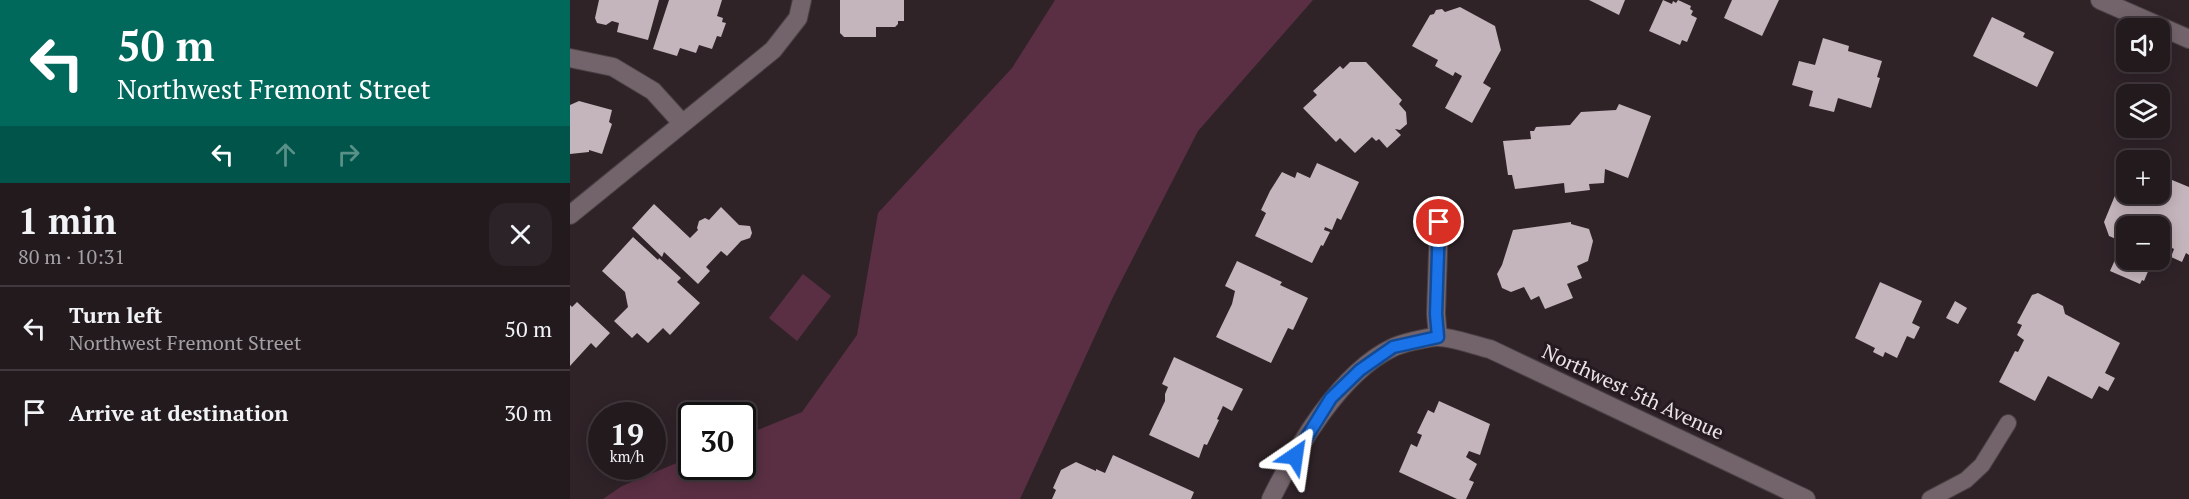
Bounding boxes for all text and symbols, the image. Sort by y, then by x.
text: 50 m [117,17,215,73]
map controls [2116,18,2170,270]
button: sound [2116,18,2170,72]
icon: left [18,24,96,102]
text: Northwest Fremont Street [117,71,431,107]
button: layers [2116,84,2170,138]
icon: left [206,138,239,171]
icon: ahead [269,138,302,171]
icon: right [332,138,365,171]
button: + [2116,150,2170,204]
pin [1413,196,1464,247]
text: 1 min [18,197,116,244]
button: close [489,203,552,266]
icon: arrive [1422,205,1455,238]
button: − [2116,216,2170,270]
text: 80 m · 10:31 [18,243,125,270]
text: Turn left [69,300,162,329]
icon: left [18,312,51,345]
text: 50 m [504,314,552,343]
text: Northwest Fremont Street [69,329,301,356]
street label: Northwest 5th Avenue [1538,338,1728,446]
icon: arrive [18,396,51,429]
text: Arrive at destination [69,398,288,427]
text: 30 m [504,398,552,427]
speed limit sign: 30 [678,402,756,480]
text: 19 [610,414,644,454]
position arrow [1263,424,1327,488]
text: km/h [610,446,644,466]

